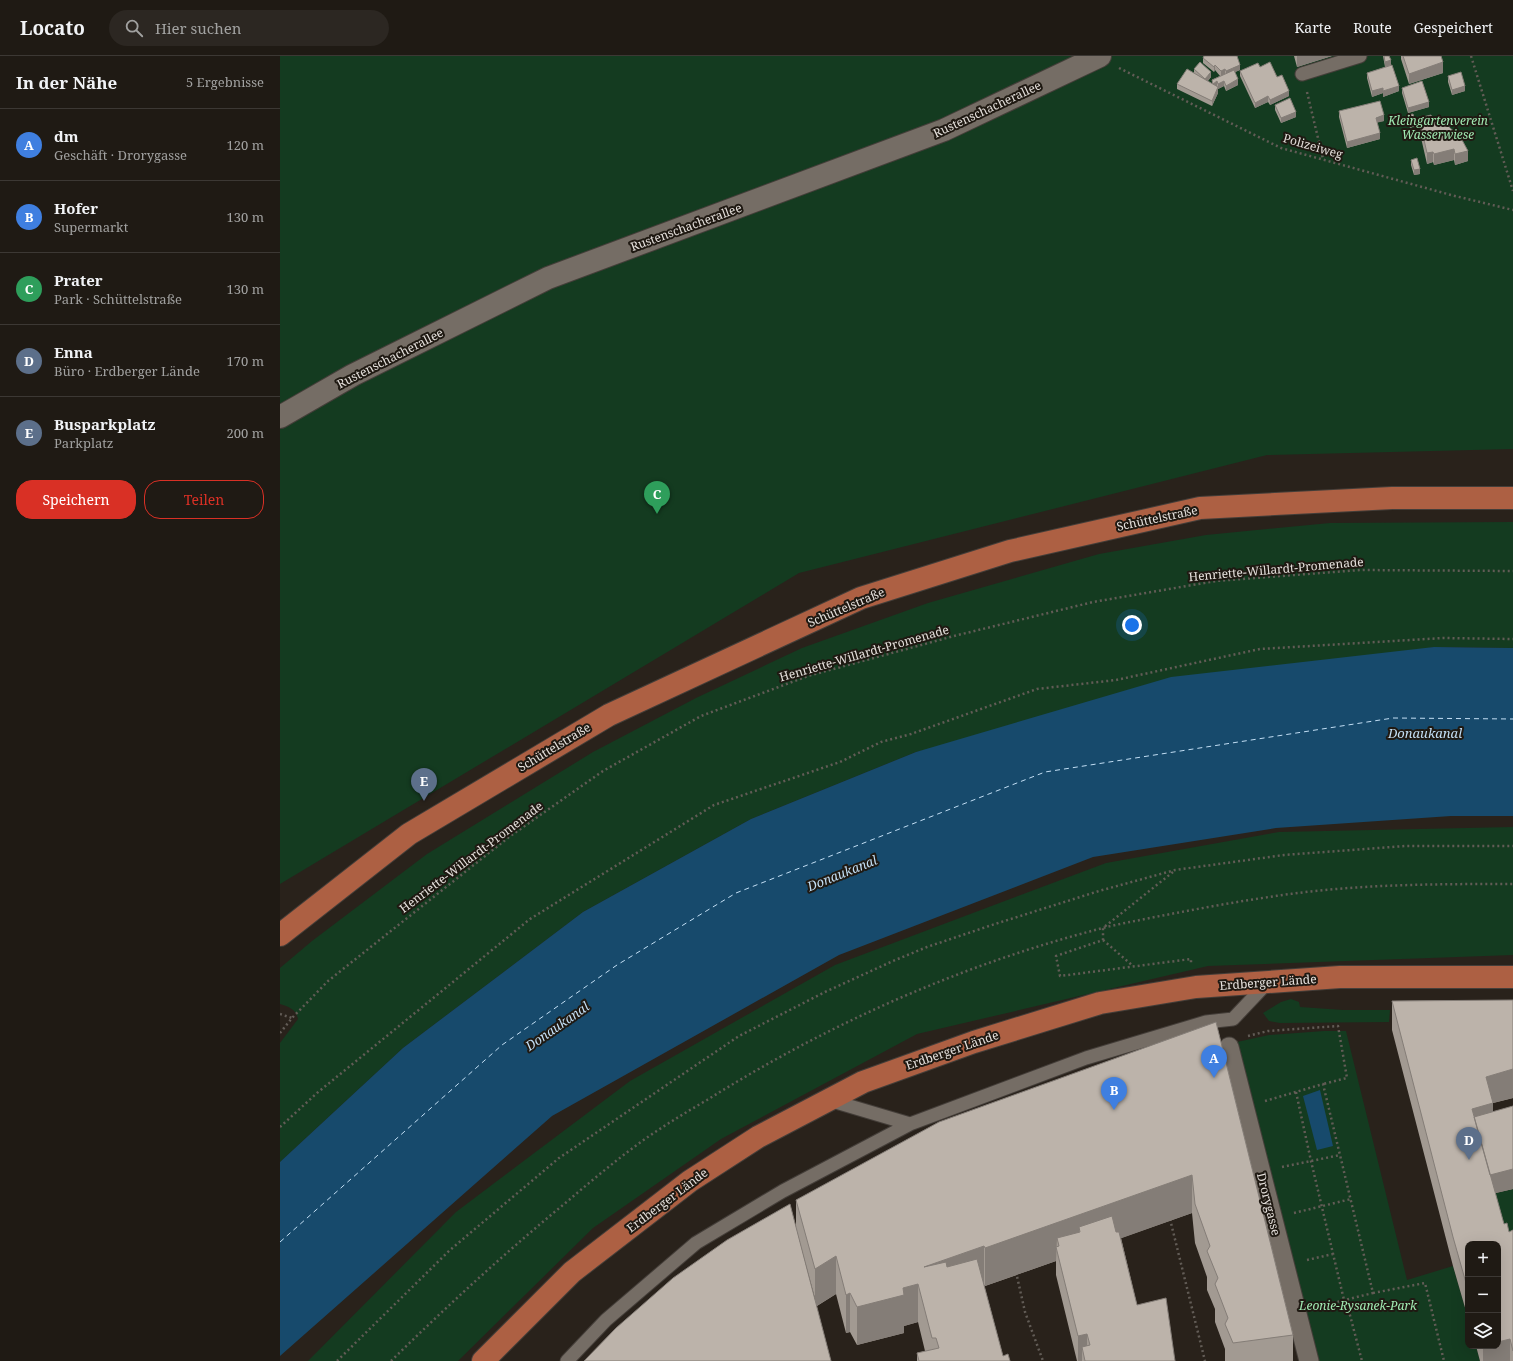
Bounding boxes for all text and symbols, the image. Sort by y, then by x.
search box [109,10,389,46]
text: Locato [20,15,85,41]
icon: search [123,17,145,39]
text: Hier suchen [155,18,241,38]
text: Karte [1295,18,1331,37]
text: Route [1353,18,1392,37]
text: Gespeichert [1414,18,1493,37]
text: In der Nähe [16,71,117,94]
text: 5 Ergebnisse [186,73,264,91]
street label: Rustenschacherallee [930,76,1044,142]
park label: Kleingartenverein Wasserwiese [1387,112,1488,143]
text: dm [54,126,79,146]
street label: Polizeiweg [1281,129,1345,163]
text: A [24,136,34,154]
text: 120 m [227,136,264,154]
text: Geschäft · Drorygasse [54,146,187,164]
text: Hofer [54,198,98,218]
street label: Rustenschacherallee [628,199,744,255]
text: B [25,208,33,226]
text: 130 m [227,208,264,226]
text: Supermarkt [54,218,128,236]
text: Prater [54,270,103,290]
text: C [25,280,33,298]
text: 130 m [227,280,264,298]
text: Park · Schüttelstraße [54,290,182,308]
street label: Rustenschacherallee [334,324,446,392]
text: Enna [54,342,93,362]
text: D [24,352,34,370]
text: 170 m [227,352,264,370]
text: Büro · Erdberger Lände [54,362,200,380]
text: Busparkplatz [54,414,155,434]
text: E [25,424,33,442]
text: 200 m [227,424,264,442]
text: Parkplatz [54,434,113,452]
button: Speichern [16,480,136,519]
button: Teilen [144,480,264,519]
pin: C [644,481,670,514]
street label: Schüttelstraße [1115,501,1199,535]
street label: Henriette-Willardt-Promenade [1188,553,1364,585]
street label: Schüttelstraße [805,583,887,631]
your location [1122,615,1142,635]
street label: Henriette-Willardt-Promenade [777,621,951,685]
street label: Schüttelstraße [514,719,594,775]
water label: Donaukanal [1387,724,1462,742]
pin: E [411,768,437,801]
street label: Henriette-Willardt-Promenade [396,797,546,917]
water label: Donaukanal [803,851,880,896]
street label: Erdberger Lände [1219,970,1317,994]
water label: Donaukanal [521,997,593,1055]
street label: Erdberger Lände [903,1026,1001,1074]
pin: A [1201,1045,1227,1078]
pin: B [1101,1077,1127,1110]
pin: D [1456,1127,1482,1160]
street label: Erdberger Lände [623,1164,711,1236]
street label: Drorygasse [1253,1171,1285,1237]
map controls [1465,1241,1501,1349]
button: + [1465,1241,1501,1277]
button: − [1465,1277,1501,1313]
park label: Leonie-Rysanek-Park [1298,1297,1418,1314]
button: layers [1465,1313,1501,1349]

